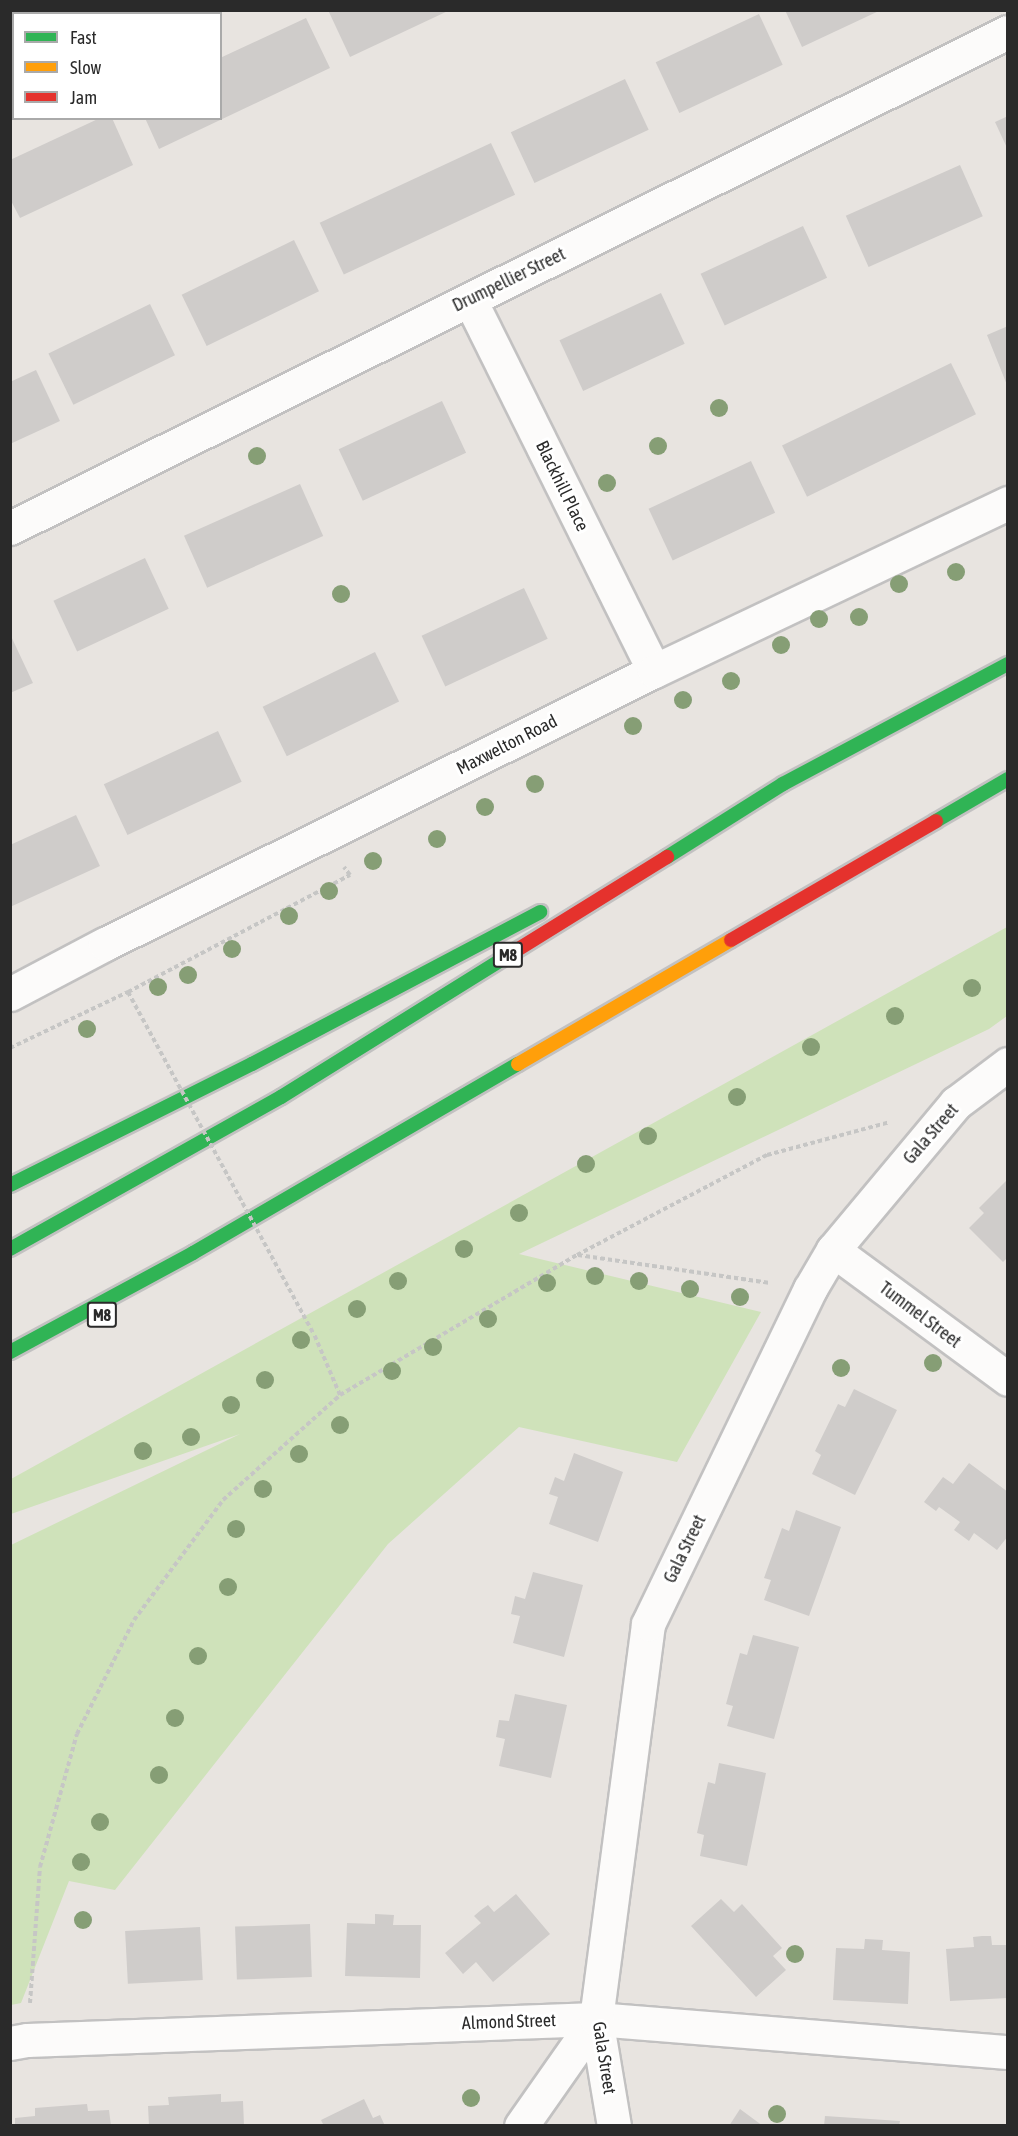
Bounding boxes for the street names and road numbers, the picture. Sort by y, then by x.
street label: Drumpellier Street [449,243,569,317]
street label: Blackhill Place [531,437,593,535]
street label: Maxwelton Road [453,710,561,780]
road number: M8 [492,942,524,968]
street label: Gala Street [899,1099,963,1169]
street label: Tummel Street [875,1277,965,1353]
road number: M8 [86,1302,118,1328]
street label: Gala Street [659,1511,711,1587]
street label: Almond Street [462,2010,556,2034]
street label: Gala Street [588,2020,620,2096]

